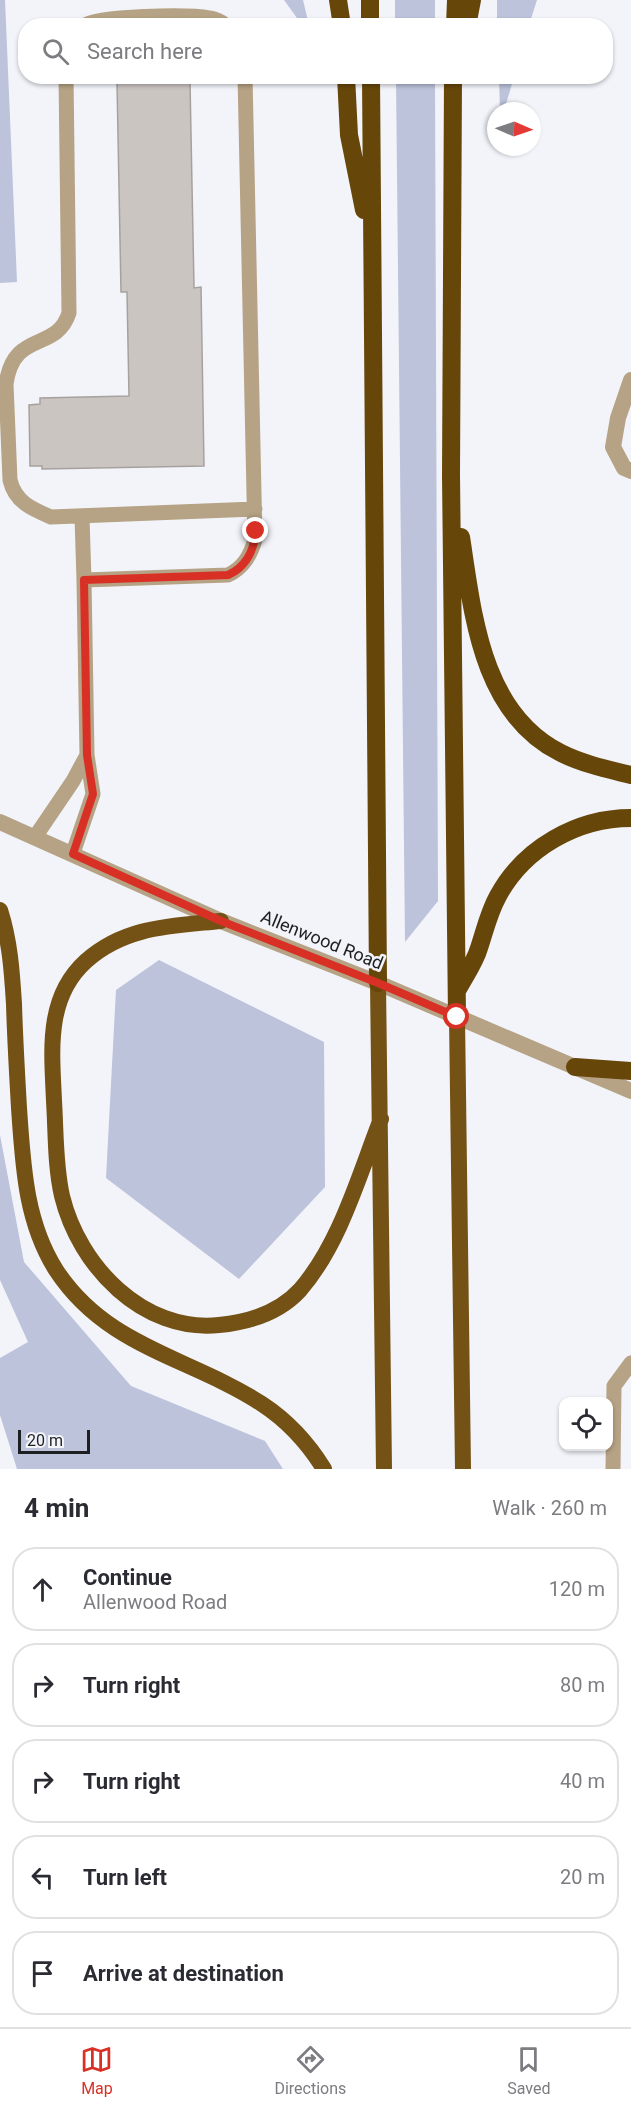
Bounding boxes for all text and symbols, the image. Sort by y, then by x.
search box [18,18,613,84]
icon: search [39,35,72,68]
text: Search here [87,39,203,64]
north arrow [487,102,541,156]
route end [242,517,268,543]
street label: Allenwood Road [258,905,386,974]
route start [443,1003,469,1029]
map controls [559,1397,613,1451]
button: locate [559,1397,613,1451]
scale bar [18,1427,90,1454]
text: 20 m [27,1431,63,1450]
text: 4 min [24,1493,89,1523]
text: Walk · 260 m [492,1496,607,1520]
text: Continue [83,1565,172,1590]
icon: ahead [26,1573,59,1606]
text: 120 m [549,1577,605,1601]
text: Allenwood Road [83,1590,227,1614]
icon: right [26,1669,59,1702]
text: Turn right [83,1673,180,1698]
text: 80 m [560,1673,605,1697]
icon: right [26,1765,59,1798]
text: Turn right [83,1769,180,1794]
text: 40 m [560,1769,605,1793]
icon: left [26,1861,59,1894]
text: Turn left [83,1865,167,1890]
text: 20 m [560,1865,605,1889]
icon: arrive [26,1957,59,1990]
text: Arrive at destination [83,1961,284,1986]
tab: Map [80,2043,113,2098]
tab: Directions [274,2043,346,2098]
tab: Saved [507,2043,551,2098]

